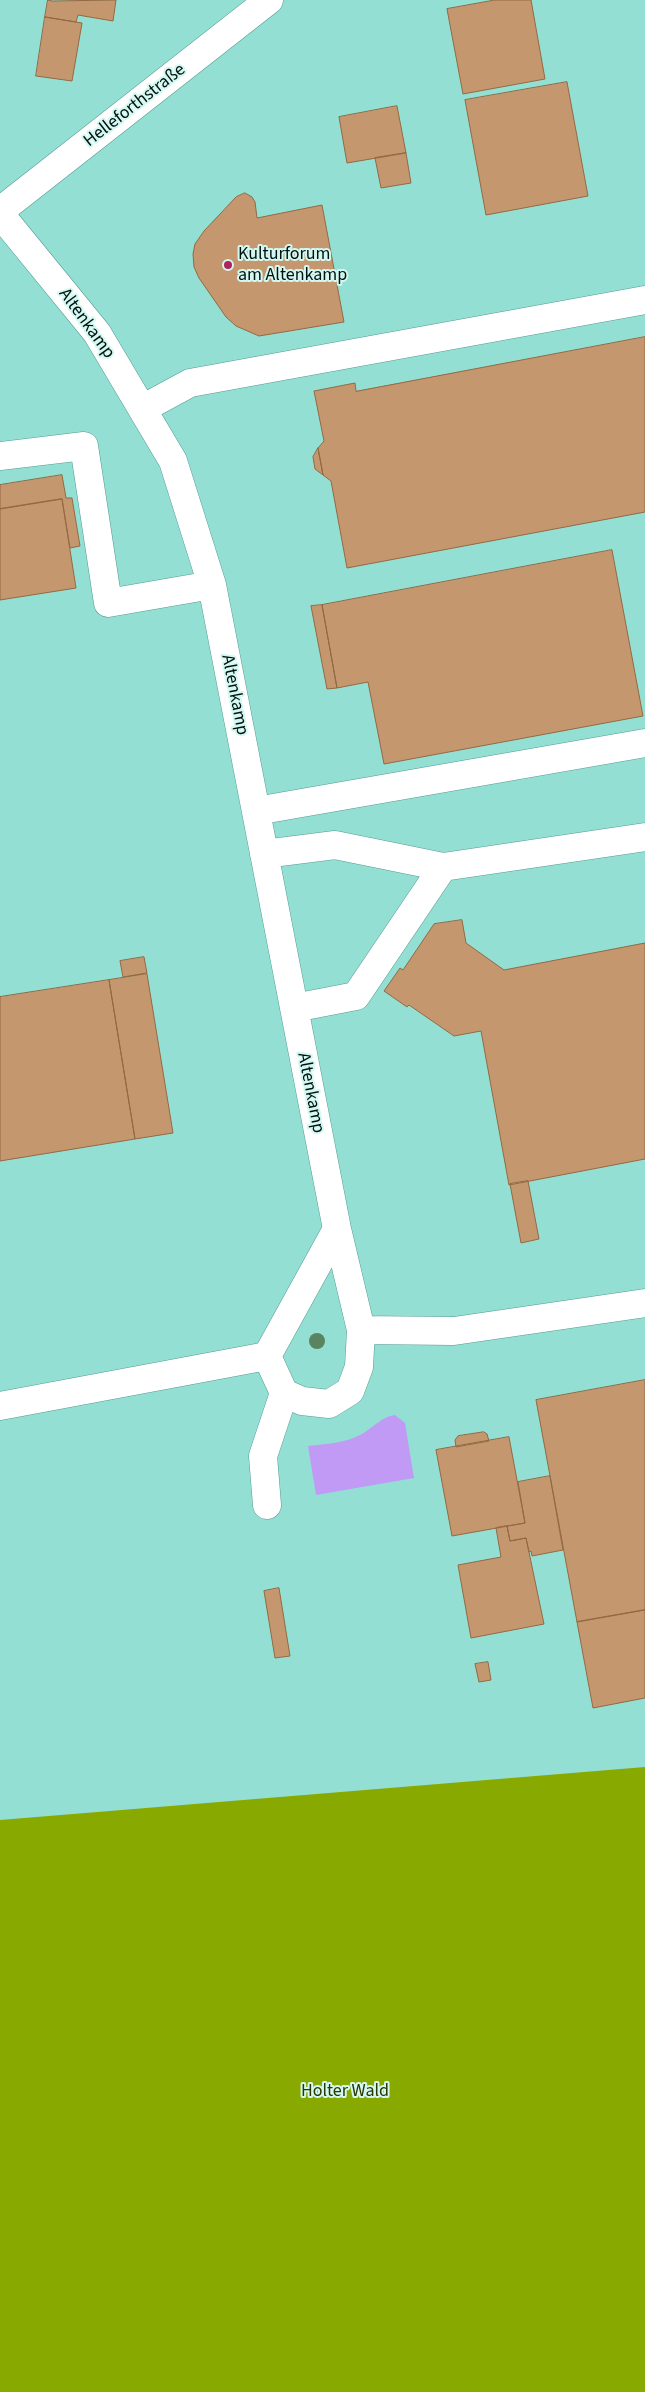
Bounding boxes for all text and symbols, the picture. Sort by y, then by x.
street label: Helleforthstraße [80,60,190,152]
place label: Kulturforum am Altenkamp [238,244,347,286]
marker: Kulturforum am Altenkamp [222,259,234,271]
street label: Altenkamp [53,285,119,363]
street label: Altenkamp [216,653,252,737]
street label: Altenkamp [292,1051,328,1135]
park label: Holter Wald [301,2081,389,2103]

